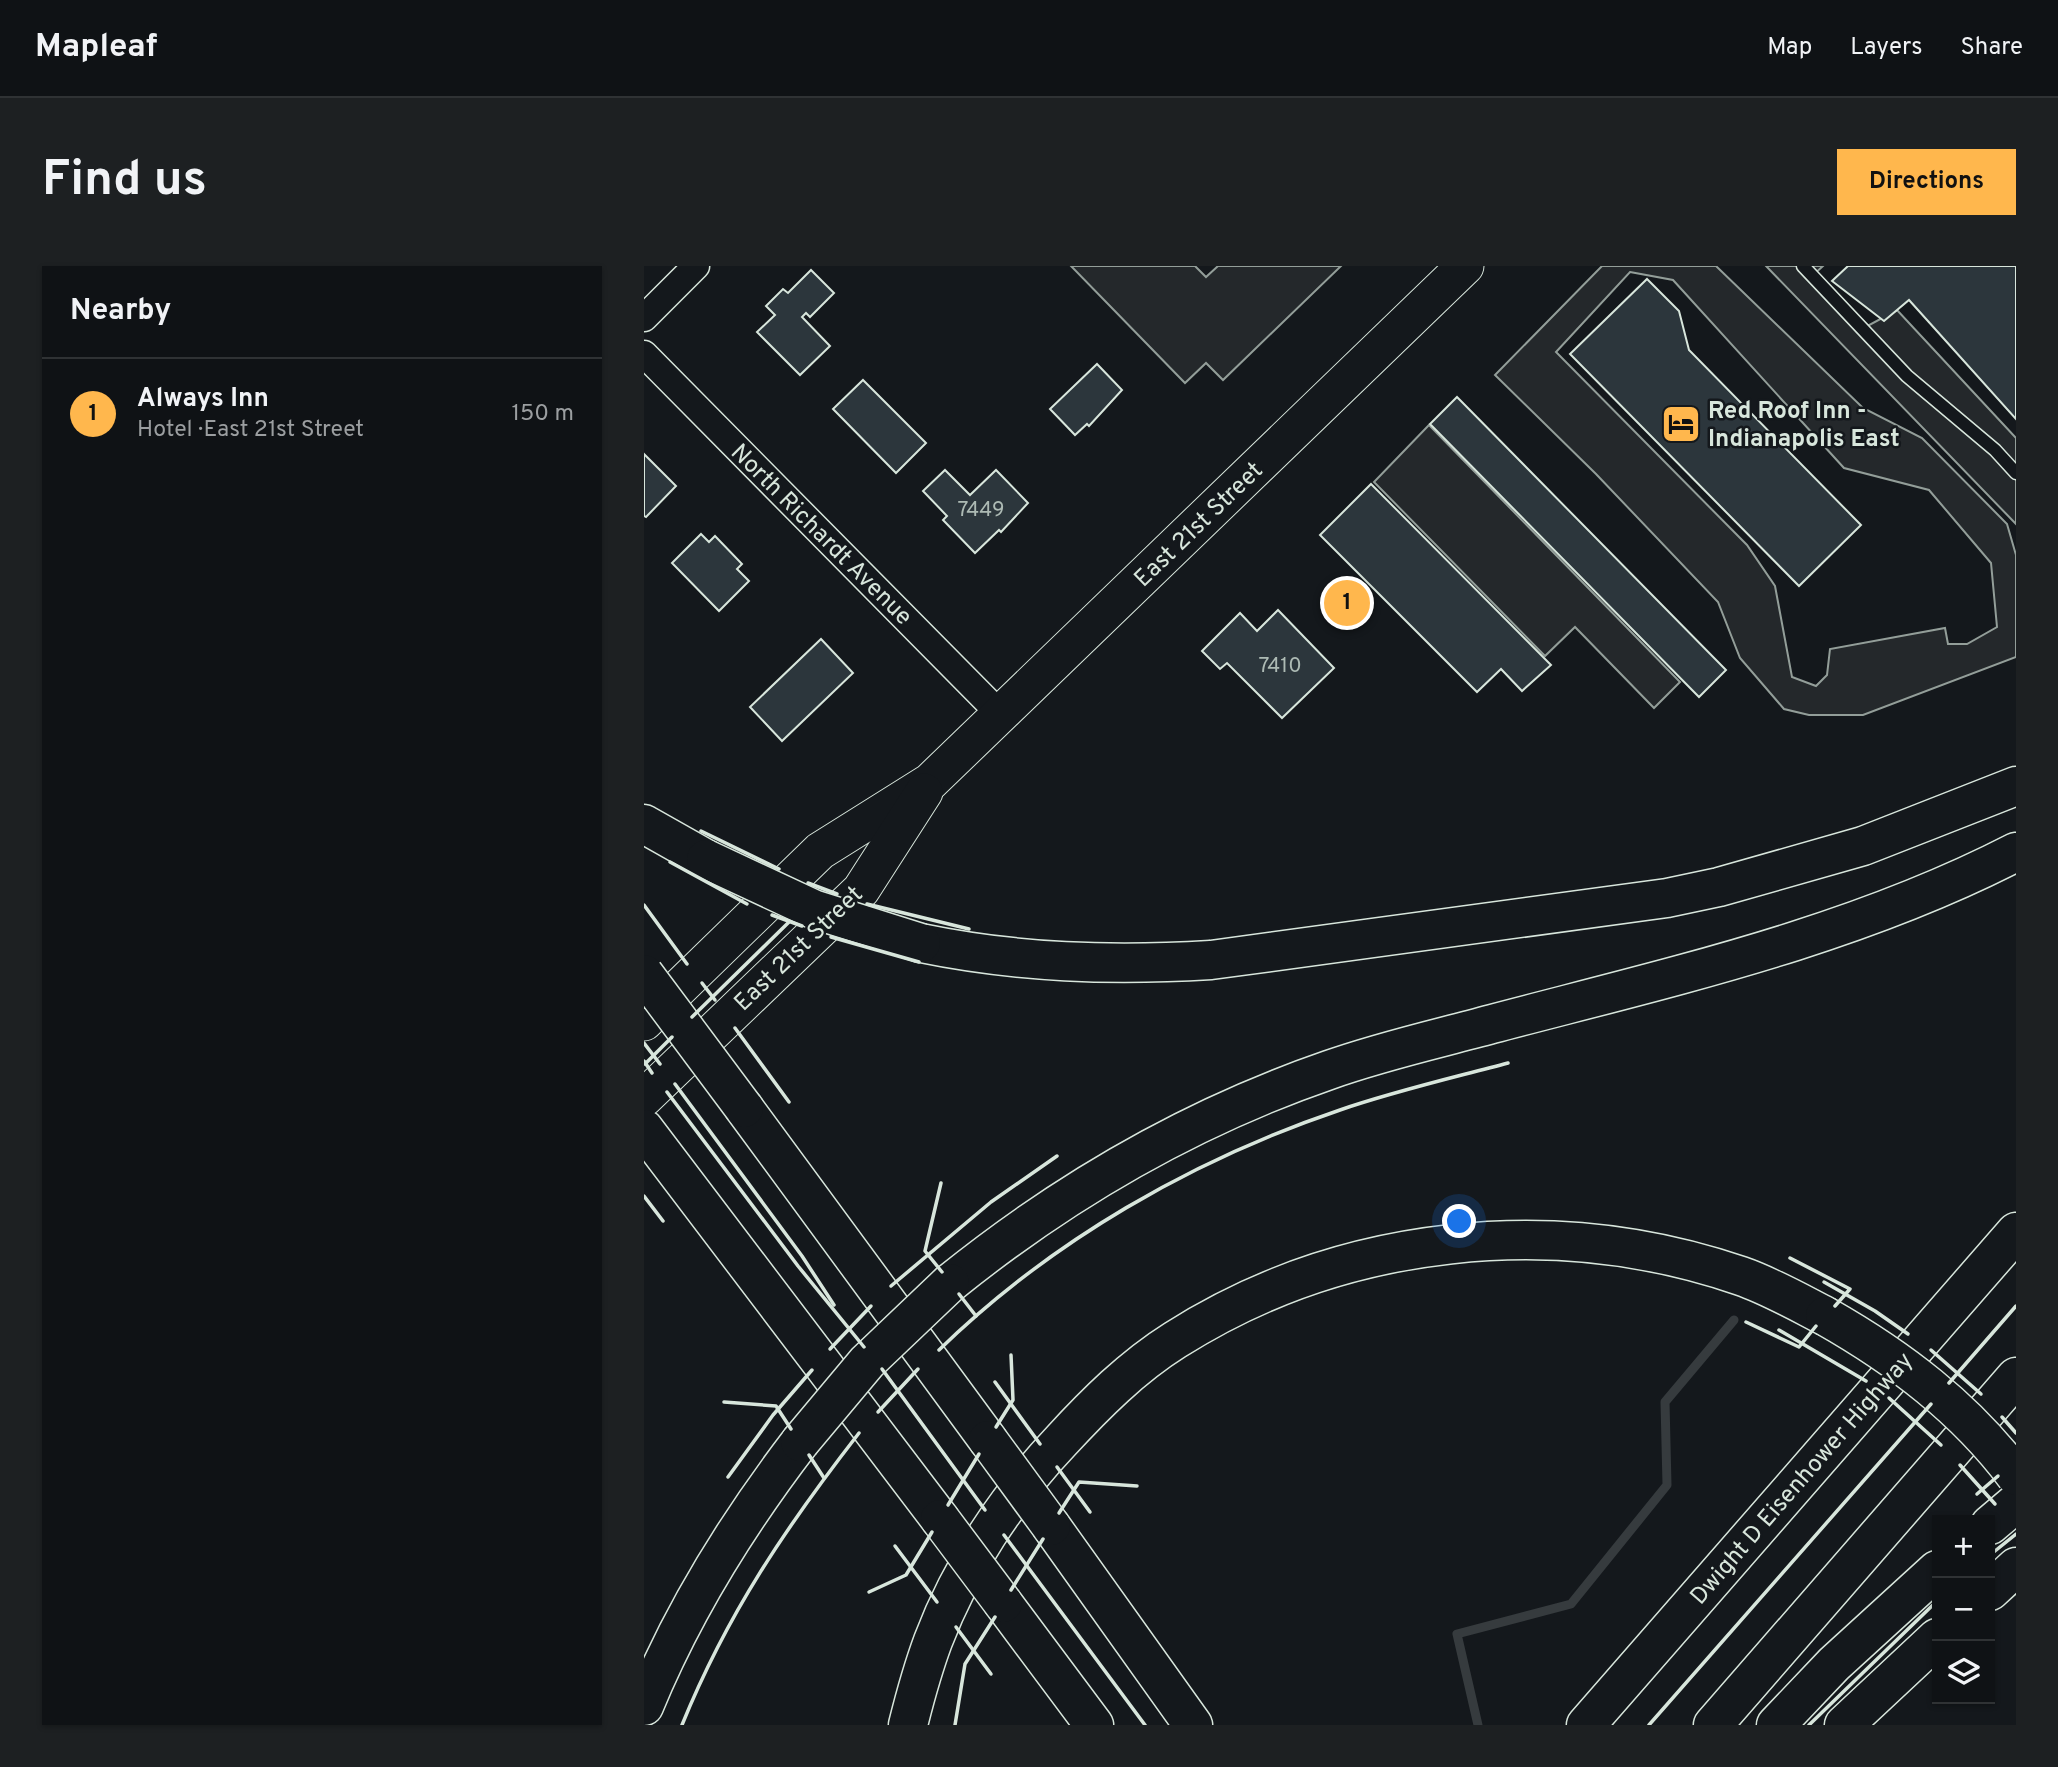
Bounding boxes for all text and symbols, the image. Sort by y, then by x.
text: Mapleaf [35,27,158,69]
text: Map [1767,33,1812,63]
text: Layers [1850,33,1922,63]
text: Share [1960,33,2023,63]
button: Directions [1837,149,2016,215]
text: Find us [42,151,207,213]
text: Nearby [70,293,171,330]
text: Always Inn [137,383,269,416]
place label: Red Roof Inn - Indianapolis East [1708,397,1900,455]
text: 1 [88,400,98,429]
text: 150 m [512,400,574,429]
hotel icon: Red Roof Inn - Indianapolis East [1660,403,1702,445]
text: Hotel · East 21st Street [137,416,364,445]
street label: North Richardt Avenue [724,438,918,632]
street label: East 21st Street [1129,456,1270,594]
house number: 7449 [957,497,1005,524]
pin: 1 [1324,577,1370,629]
house number: 7410 [1258,653,1302,680]
street label: East 21st Street [729,880,870,1018]
your location [1442,1204,1476,1238]
street label: Dwight D Eisenhower Highway [1685,1347,1920,1612]
map controls [1932,1515,1995,1704]
button: + [1932,1515,1995,1578]
button: − [1932,1578,1995,1641]
button: layers [1932,1641,1995,1704]

